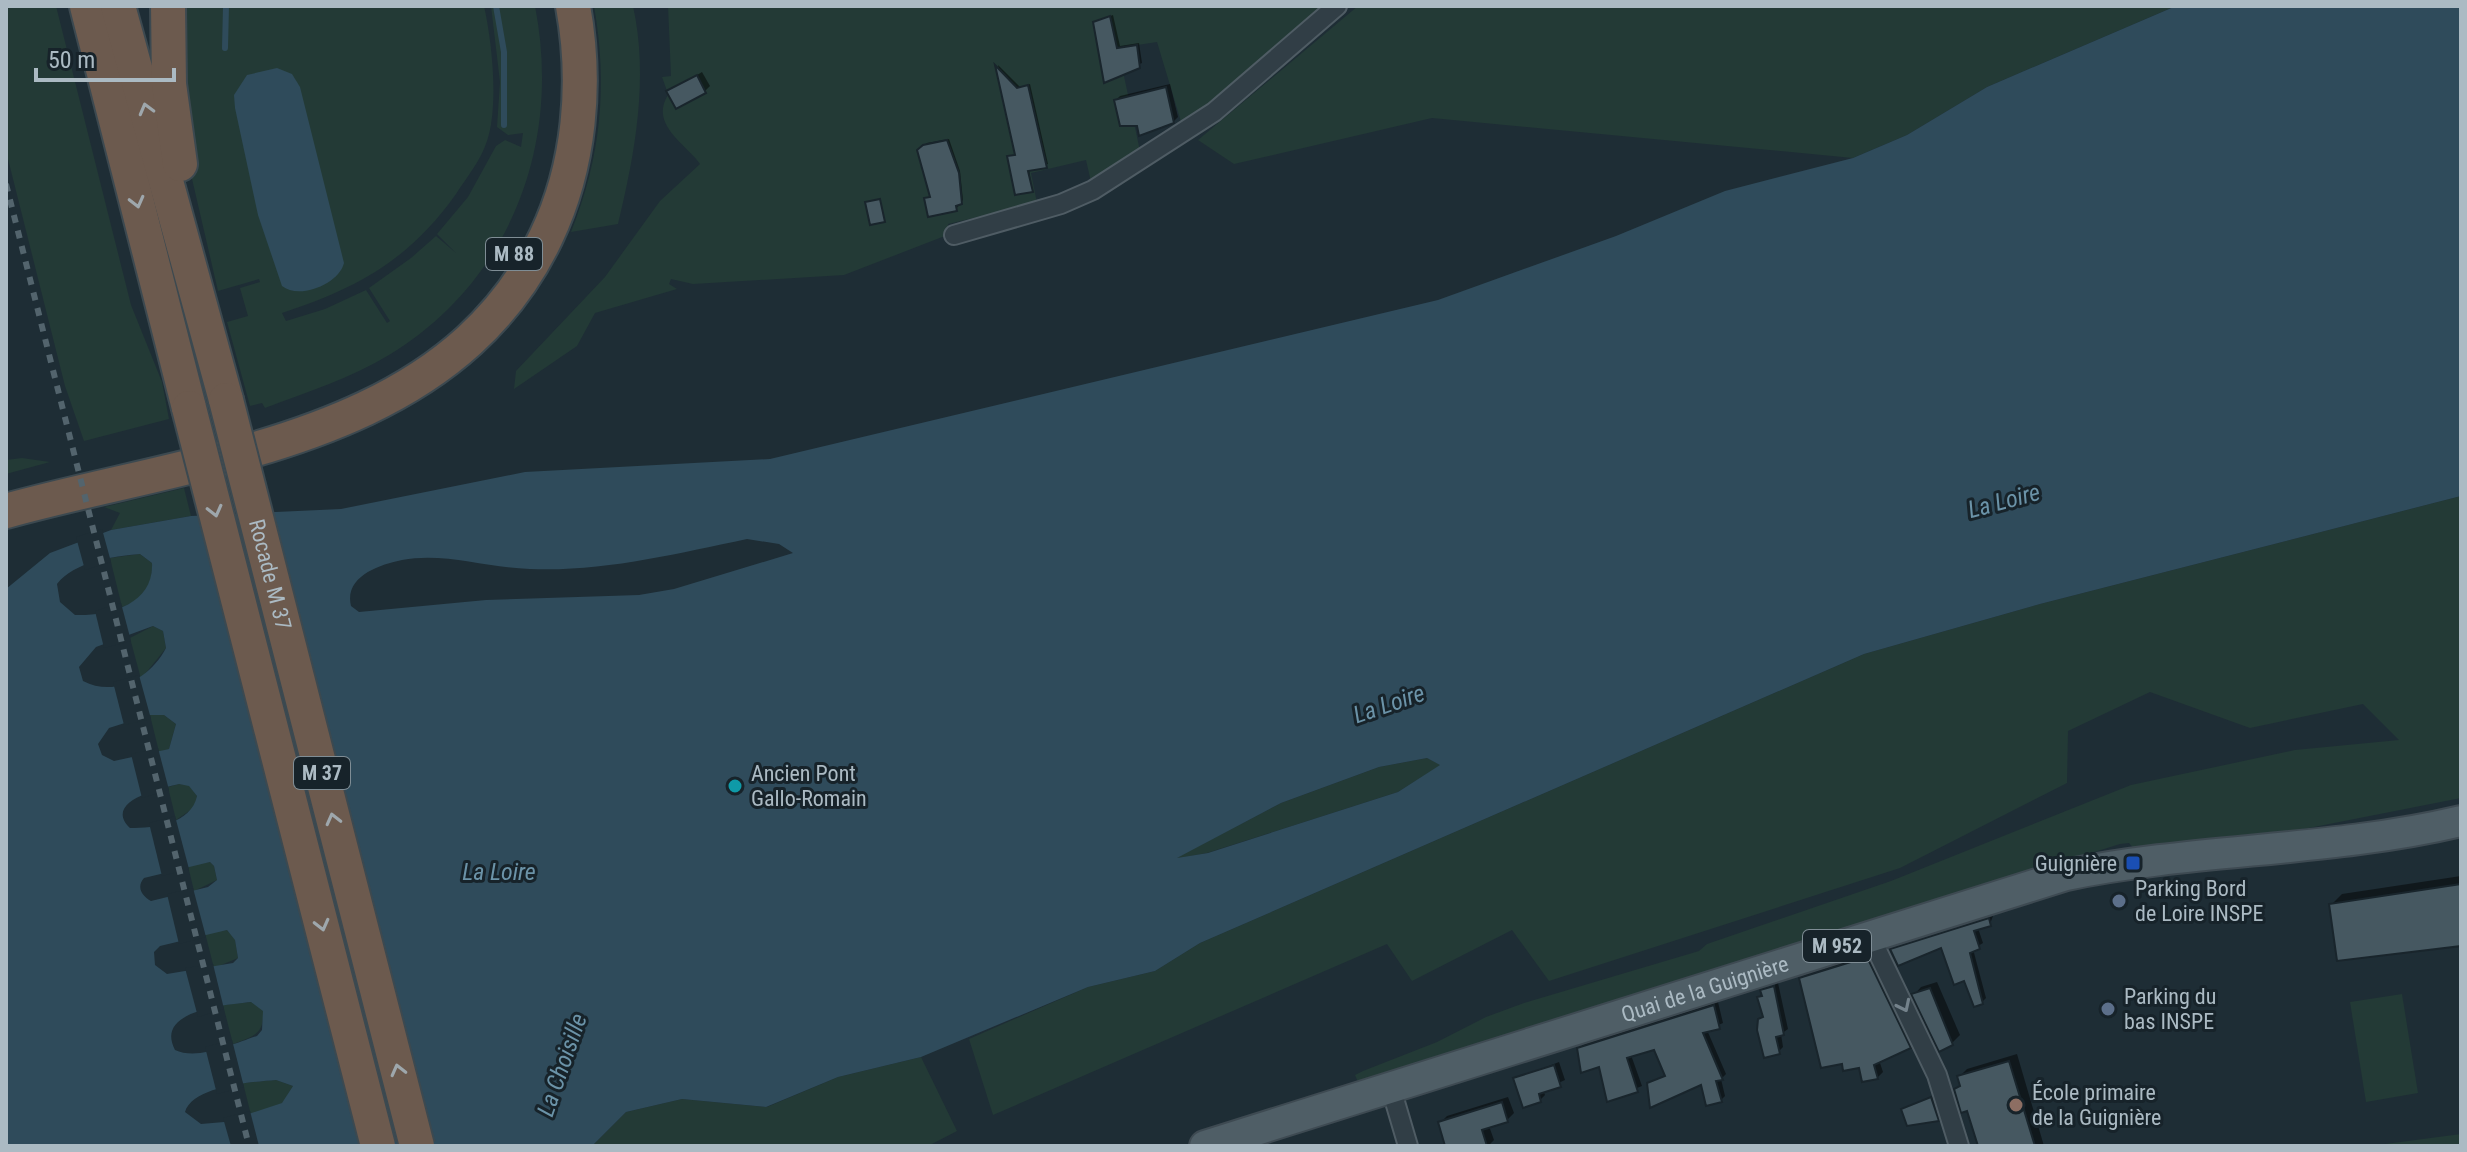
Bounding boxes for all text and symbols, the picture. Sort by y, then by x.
scale bar [36,32,174,82]
text: 50 m [48,46,95,74]
one-way arrow [138,102,155,116]
one-way arrow [127,195,144,208]
road number: M 88 [486,238,542,270]
water label: La Loire [1965,478,2043,524]
one-way arrow [206,504,223,517]
street label: Rocade M 37 [244,517,296,632]
water label: La Loire [1350,679,1428,729]
road number: M 37 [294,757,350,789]
place label: Ancien Pont Gallo-Romain [751,761,867,811]
marker: Ancien Pont Gallo-Romain [726,777,744,795]
one-way arrow [326,812,343,826]
place label: Guignière [2035,851,2117,876]
marker: Guignière [2124,854,2142,872]
water label: La Loire [462,858,536,886]
place label: Parking Bord de Loire INSPE [2135,876,2263,926]
marker: Parking Bord de Loire INSPE [2110,892,2128,910]
one-way arrow [312,918,329,932]
road number: M 952 [1803,930,1871,962]
street label: Quai de la Guignière [1618,951,1792,1027]
place label: Parking du bas INSPE [2124,984,2216,1034]
one-way arrow [1894,997,1910,1012]
marker: Parking du bas INSPE [2099,1000,2117,1018]
water label: La Choisille [531,1010,593,1120]
one-way arrow [390,1064,407,1078]
place label: École primaire de la Guignière [2032,1080,2161,1130]
marker: École primaire de la Guignière [2007,1096,2025,1114]

